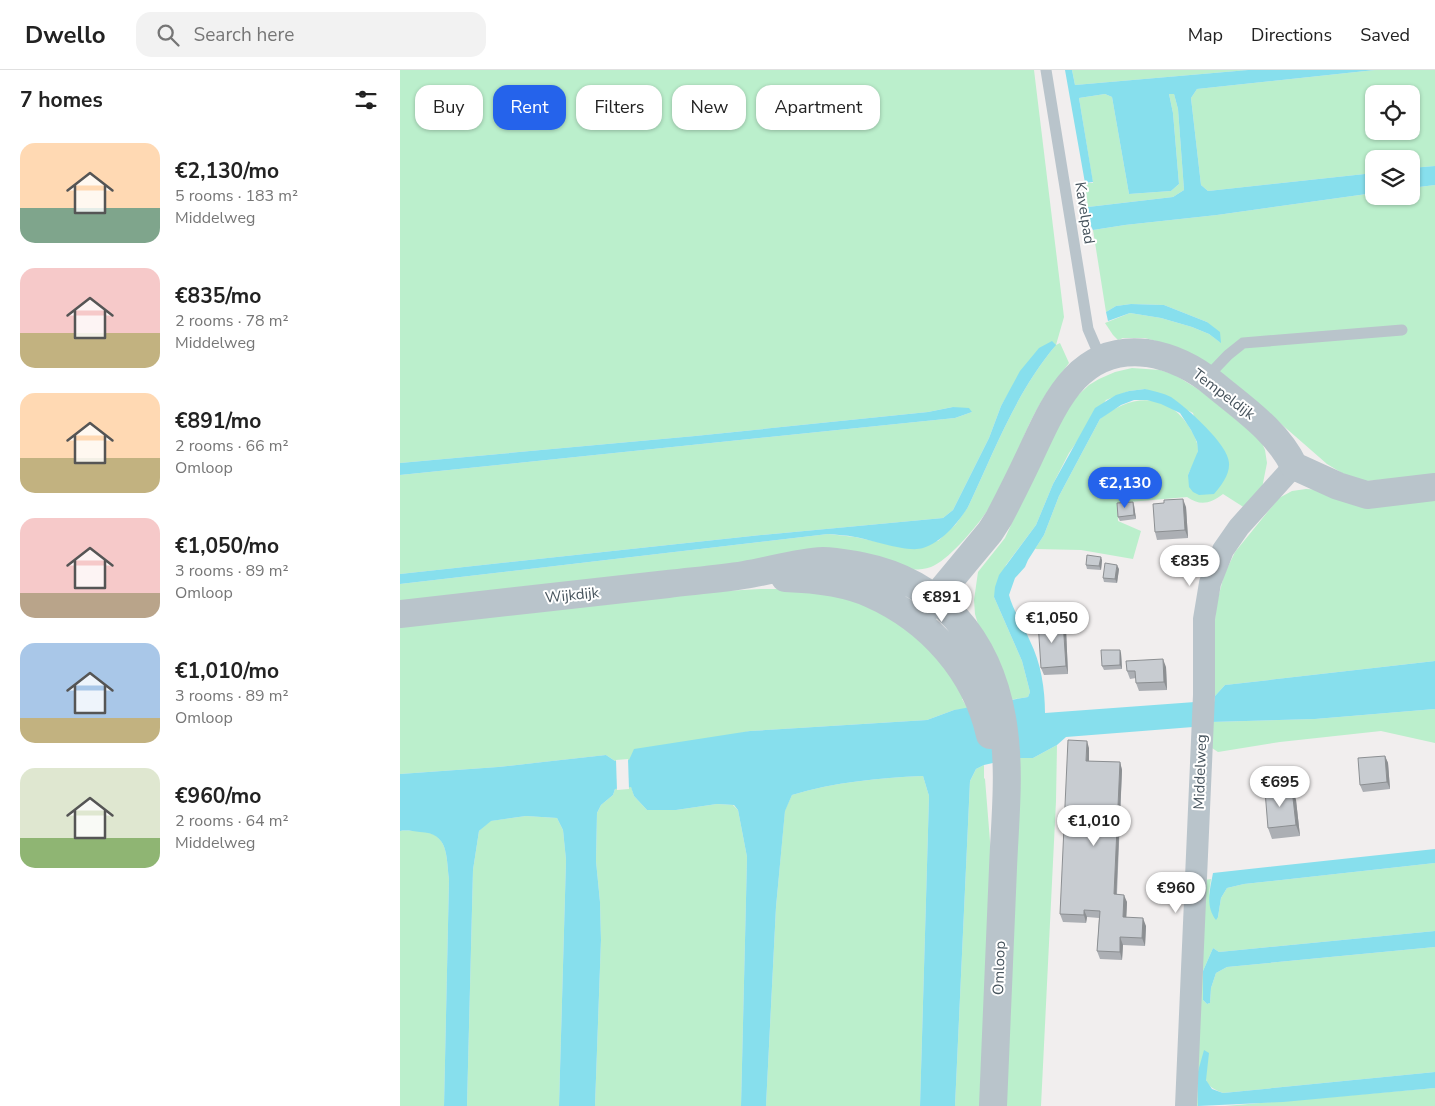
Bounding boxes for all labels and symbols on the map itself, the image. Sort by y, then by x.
street label: Kavelpad [1070,180,1100,246]
street label: Tempeldijk [1189,364,1260,424]
pin: €2,130 [1084,466,1166,509]
pin: €835 [1160,544,1220,587]
pin: €891 [912,580,972,623]
street label: Wijkdijk [544,582,600,608]
pin: €1,050 [1011,602,1093,644]
street label: Middelweg [1189,734,1211,810]
pin: €695 [1250,766,1310,808]
pin: €1,010 [1053,804,1135,847]
pin: €960 [1146,872,1206,914]
street label: Omloop [988,940,1010,995]

